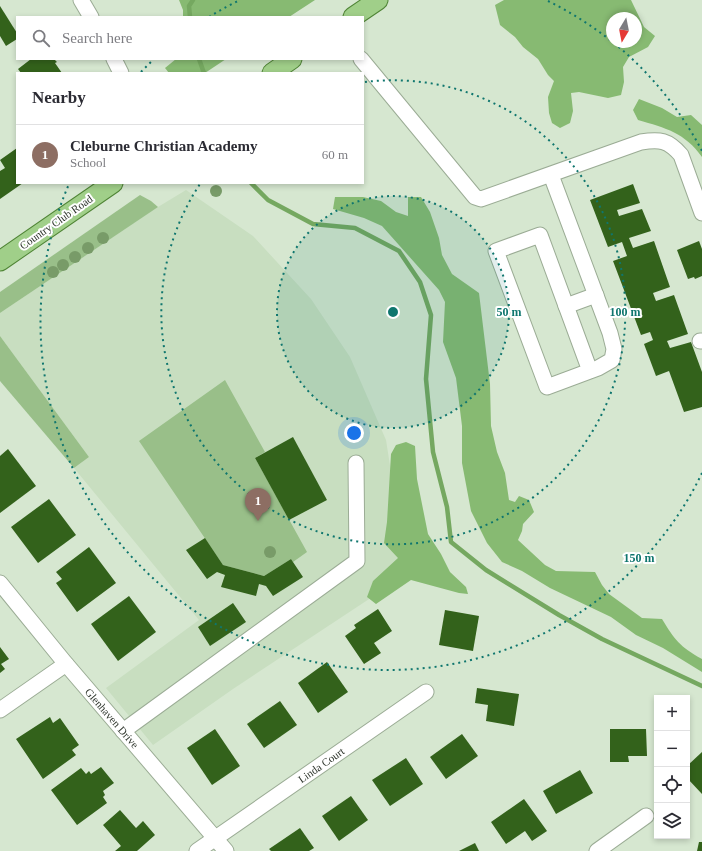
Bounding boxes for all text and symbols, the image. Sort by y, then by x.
north arrow [606,12,642,48]
search box [16,16,364,60]
icon: search [30,27,52,49]
text: Search here [62,30,132,46]
text: Nearby [32,88,86,107]
text: Cleburne Christian Academy [70,138,258,154]
text: 1 [42,147,48,162]
text: 60 m [322,147,348,162]
text: School [70,155,106,170]
street label: Country Club Road [17,192,95,252]
centre of rings [386,305,400,319]
text: 50 m [497,305,522,319]
text: 100 m [610,305,641,319]
your location [344,423,364,443]
pin: 1 [245,488,271,521]
text: 150 m [624,551,655,565]
street label: Glenhaven Drive [83,686,141,750]
map controls [654,695,690,839]
button: + [654,695,690,731]
button: − [654,731,690,767]
street label: Linda Court [296,745,346,785]
button: locate [654,767,690,803]
button: layers [654,803,690,839]

